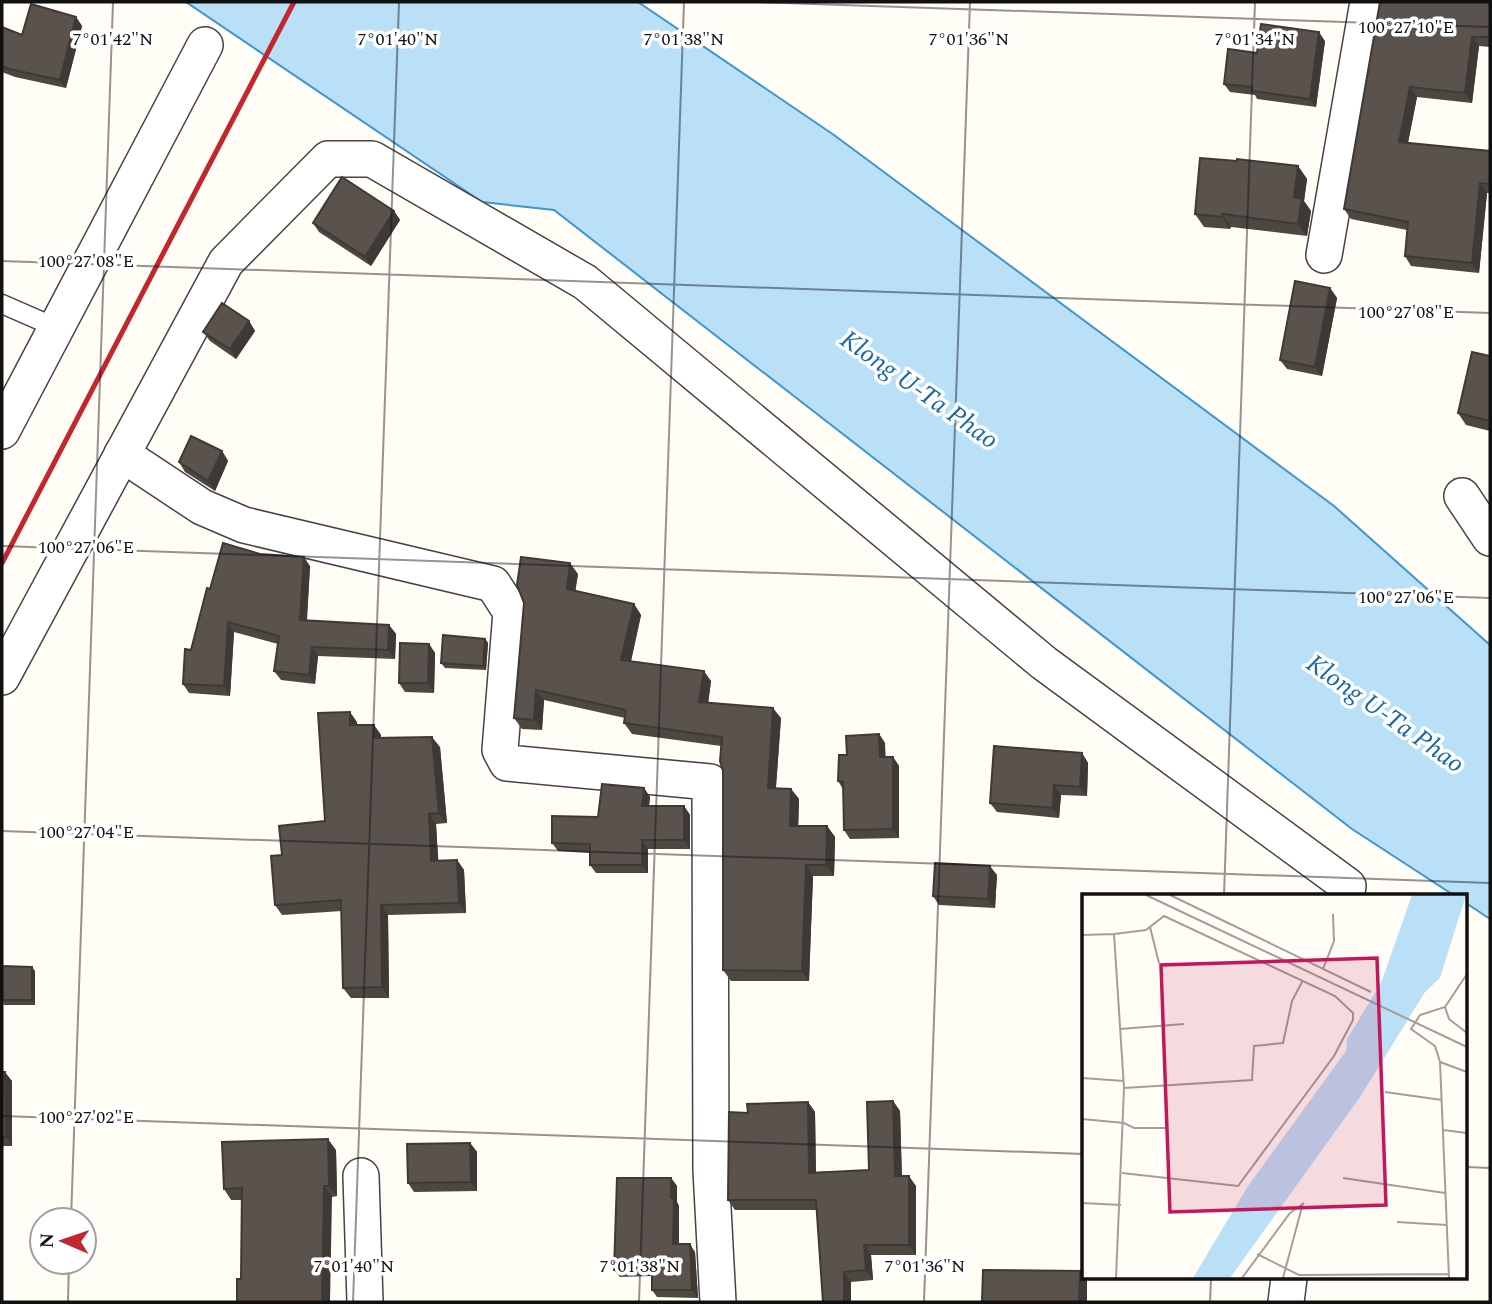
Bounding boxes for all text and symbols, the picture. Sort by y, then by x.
text: 100°27'10"E [1358,14,1454,41]
text: 7°01'42"N [73,26,153,53]
text: 7°01'40"N [358,26,438,53]
text: 7°01'38"N [644,26,724,53]
text: 7°01'36"N [929,26,1009,53]
text: 7°01'34"N [1215,26,1295,53]
text: 100°27'08"E [38,248,134,275]
text: 100°27'08"E [1358,299,1454,326]
water label: Klong U-Ta Phao [832,320,1007,459]
text: 100°27'06"E [38,534,134,561]
text: 100°27'06"E [1358,584,1454,611]
water label: Klong U-Ta Phao [1298,644,1473,783]
text: 100°27'04"E [38,819,134,846]
inset map [1082,894,1468,1280]
text: 100°27'02"E [38,1104,134,1131]
north arrow [28,1206,98,1276]
text: N [33,1232,62,1249]
text: 7°01'40"N [314,1253,394,1280]
text: 7°01'38"N [600,1253,680,1280]
text: 7°01'36"N [885,1253,965,1280]

